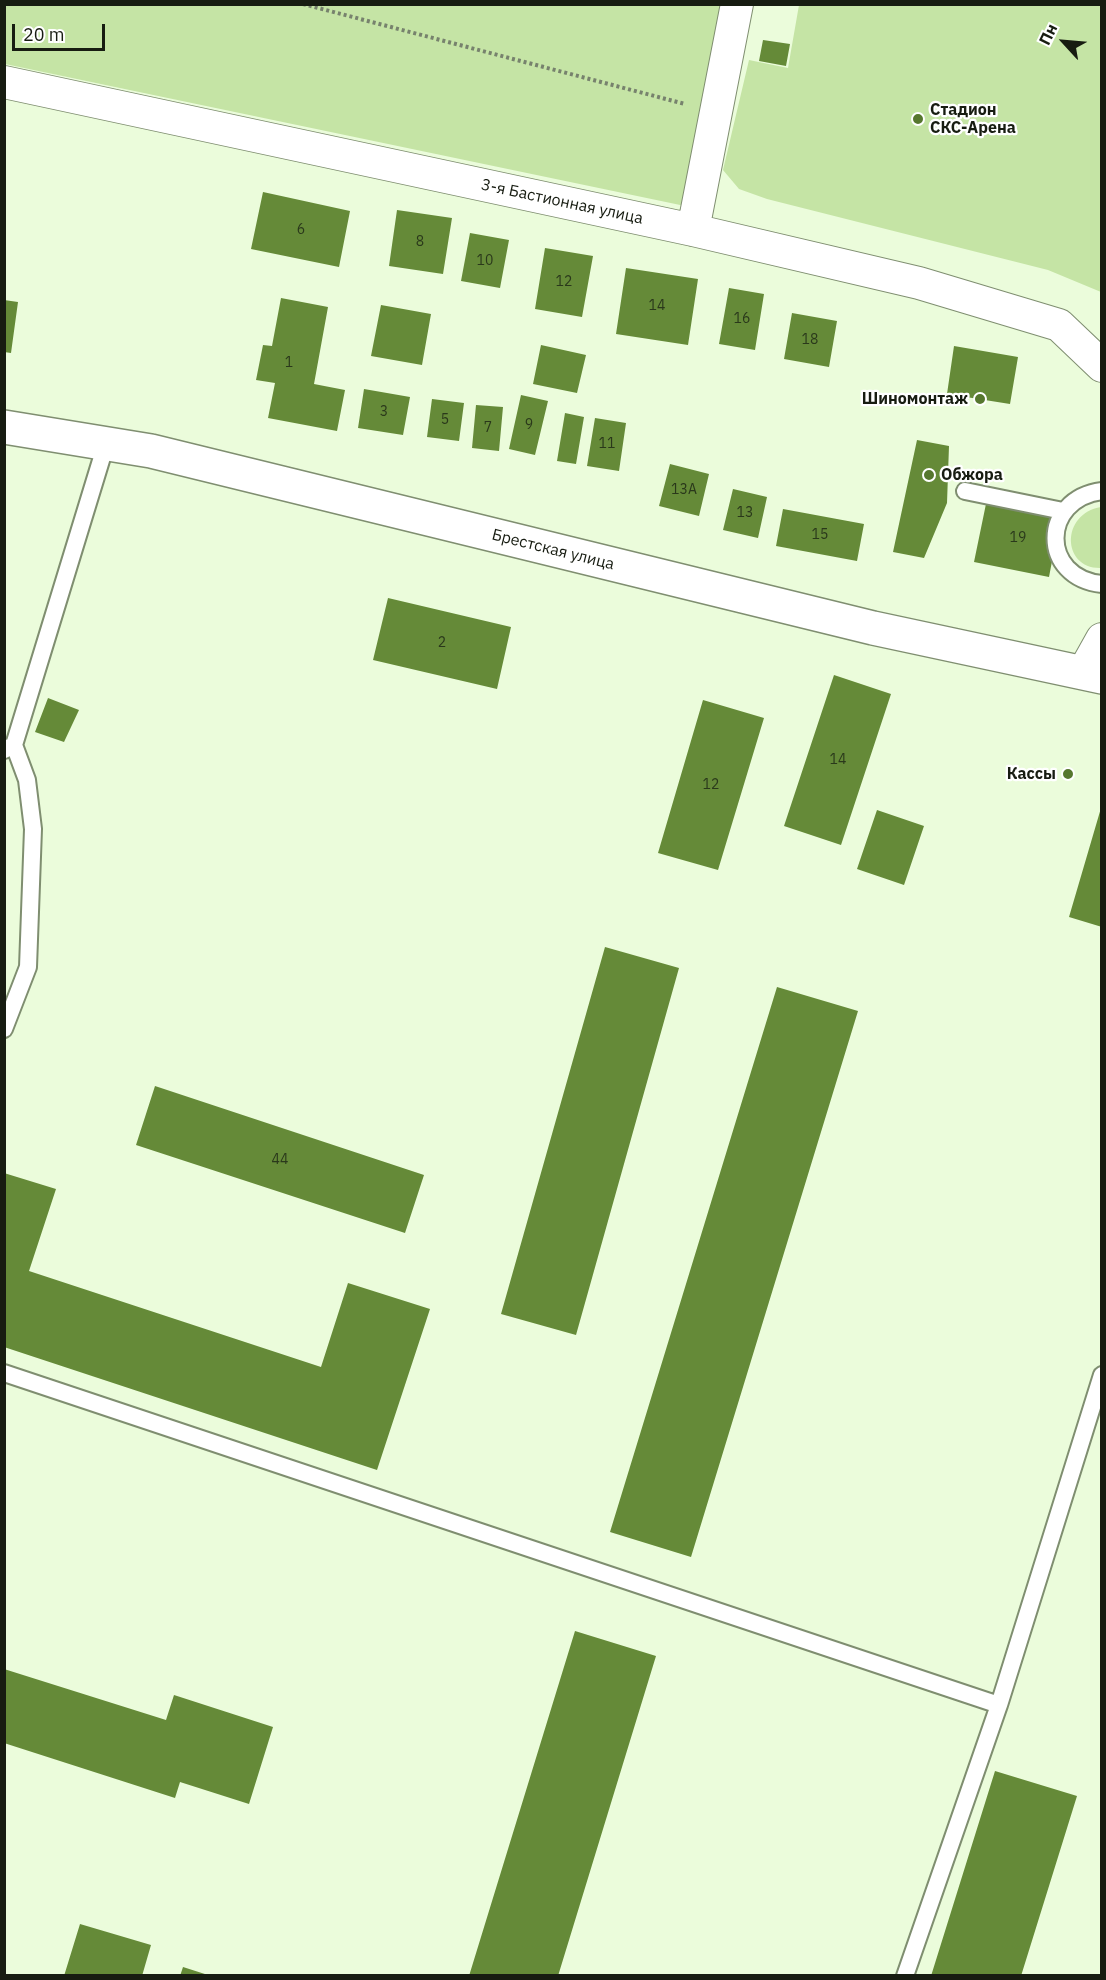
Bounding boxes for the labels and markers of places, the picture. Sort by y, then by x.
place label: Стадион СКС-Арена [930,100,1016,138]
marker: Стадион СКС-Арена [911,112,925,126]
place label: Шиномонтаж [862,389,968,409]
marker: Шиномонтаж [973,392,987,406]
place label: Обжора [941,465,1003,485]
marker: Обжора [922,468,936,482]
place label: Кассы [1007,764,1056,784]
marker: Кассы [1061,767,1075,781]

